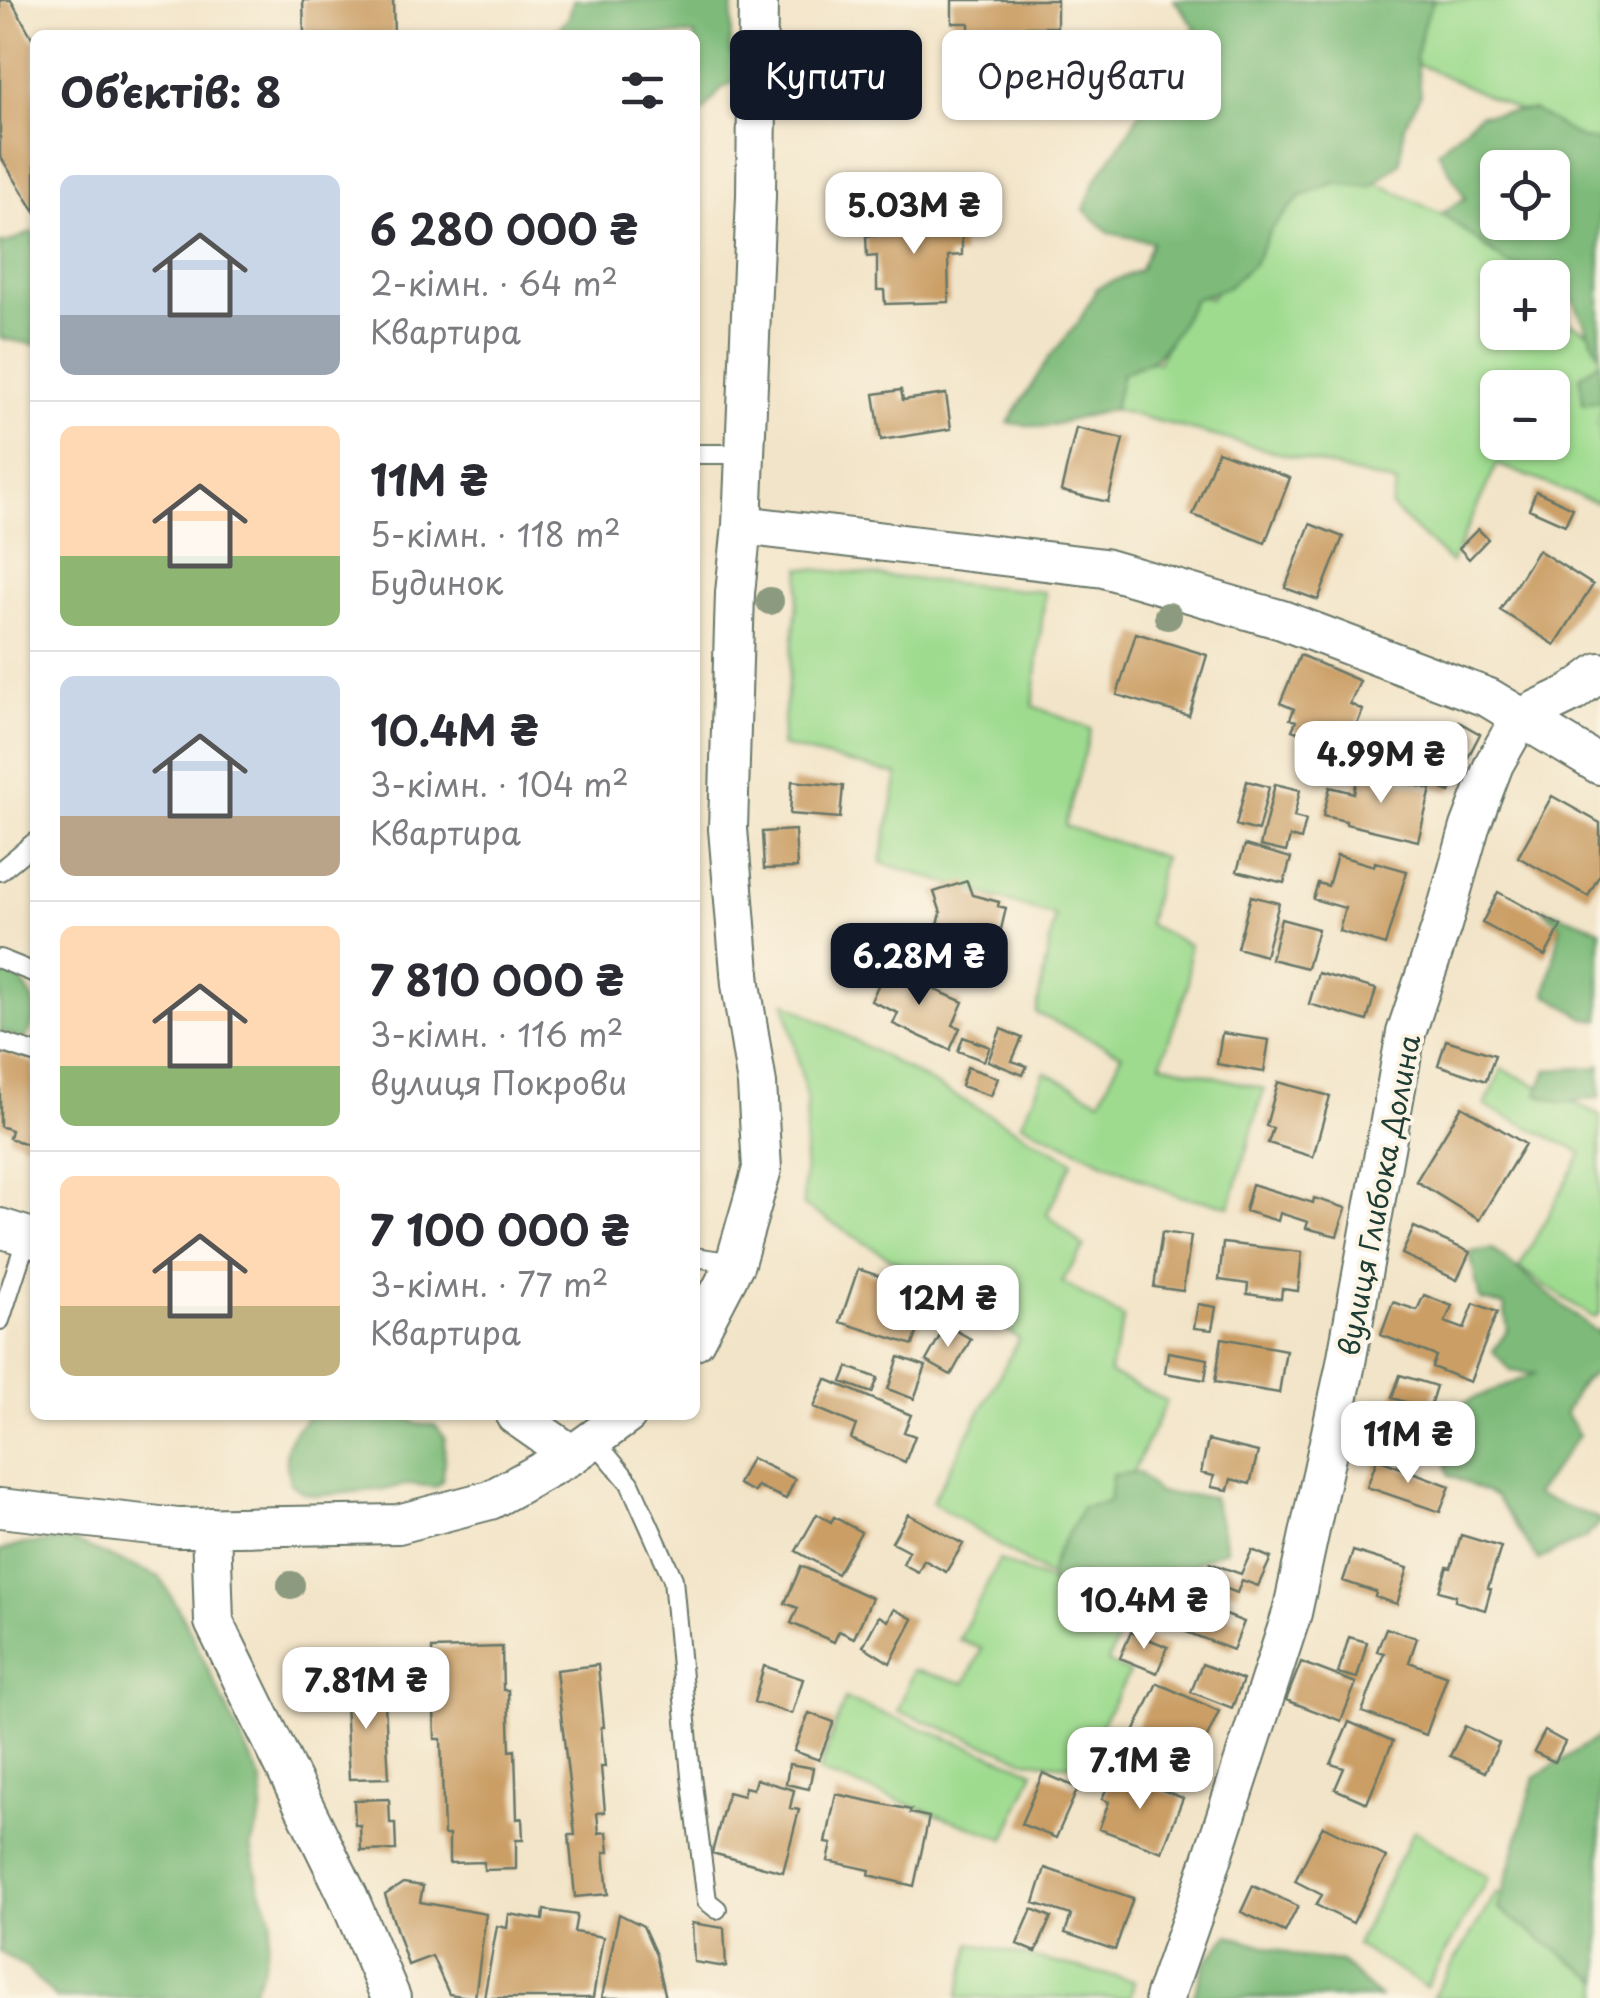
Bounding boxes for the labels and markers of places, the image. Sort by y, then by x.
pin: 5.03M ₴ [822,172,1006,257]
pin: 4.99M ₴ [1289,721,1473,806]
pin: 6.28M ₴ [827,923,1011,1008]
pin: 12M ₴ [878,1265,1018,1350]
pin: 11M ₴ [1338,1401,1478,1486]
pin: 10.4M ₴ [1052,1567,1236,1652]
pin: 7.81M ₴ [274,1647,458,1732]
pin: 7.1M ₴ [1059,1727,1221,1812]

